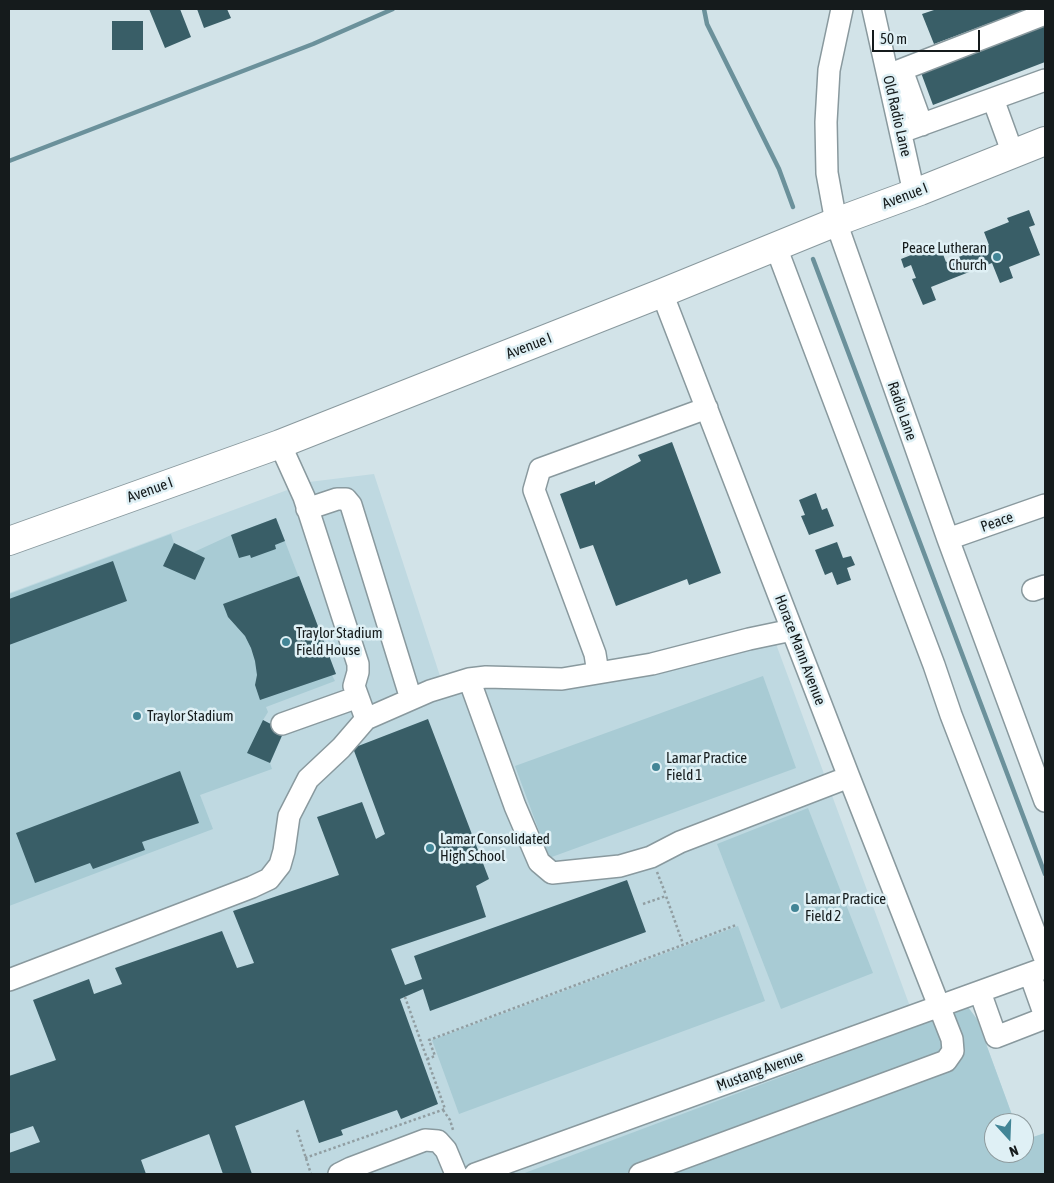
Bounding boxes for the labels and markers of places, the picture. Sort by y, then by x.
place label: Peace Lutheran Church [902,239,987,274]
marker: Peace Lutheran Church [991,251,1003,263]
place label: Traylor Stadium Field House [296,624,383,659]
marker: Traylor Stadium Field House [280,636,292,648]
place label: Traylor Stadium [147,707,234,725]
marker: Traylor Stadium [131,710,143,722]
place label: Lamar Practice Field 1 [666,749,747,784]
marker: Lamar Practice Field 1 [650,761,662,773]
place label: Lamar Consolidated High School [440,830,550,865]
marker: Lamar Consolidated High School [424,842,436,854]
place label: Lamar Practice Field 2 [805,890,886,925]
marker: Lamar Practice Field 2 [789,902,801,914]

